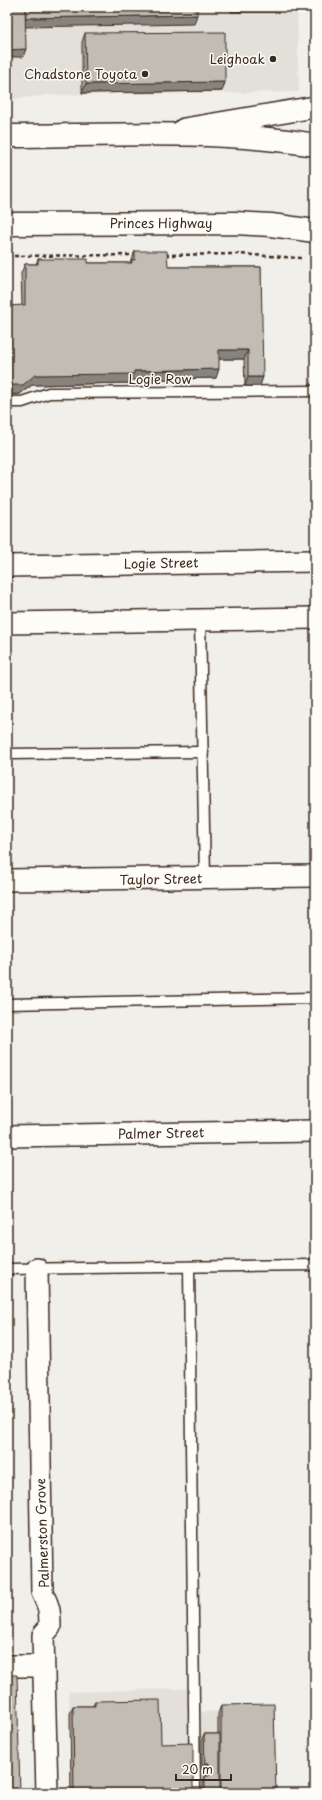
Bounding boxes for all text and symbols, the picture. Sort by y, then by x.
place label: Leighoak [210,49,266,68]
marker: Leighoak [268,54,278,64]
place label: Chadstone Toyota [24,64,138,83]
marker: Chadstone Toyota [140,69,150,79]
street label: Princes Highway [110,213,212,232]
street label: Logie Row [129,369,191,388]
street label: Logie Street [123,552,199,573]
street label: Taylor Street [119,868,202,889]
street label: Palmer Street [118,1122,204,1143]
street label: Palmerston Grove [30,1478,53,1588]
scale bar [176,1756,231,1782]
text: 20 m [182,1760,213,1778]

